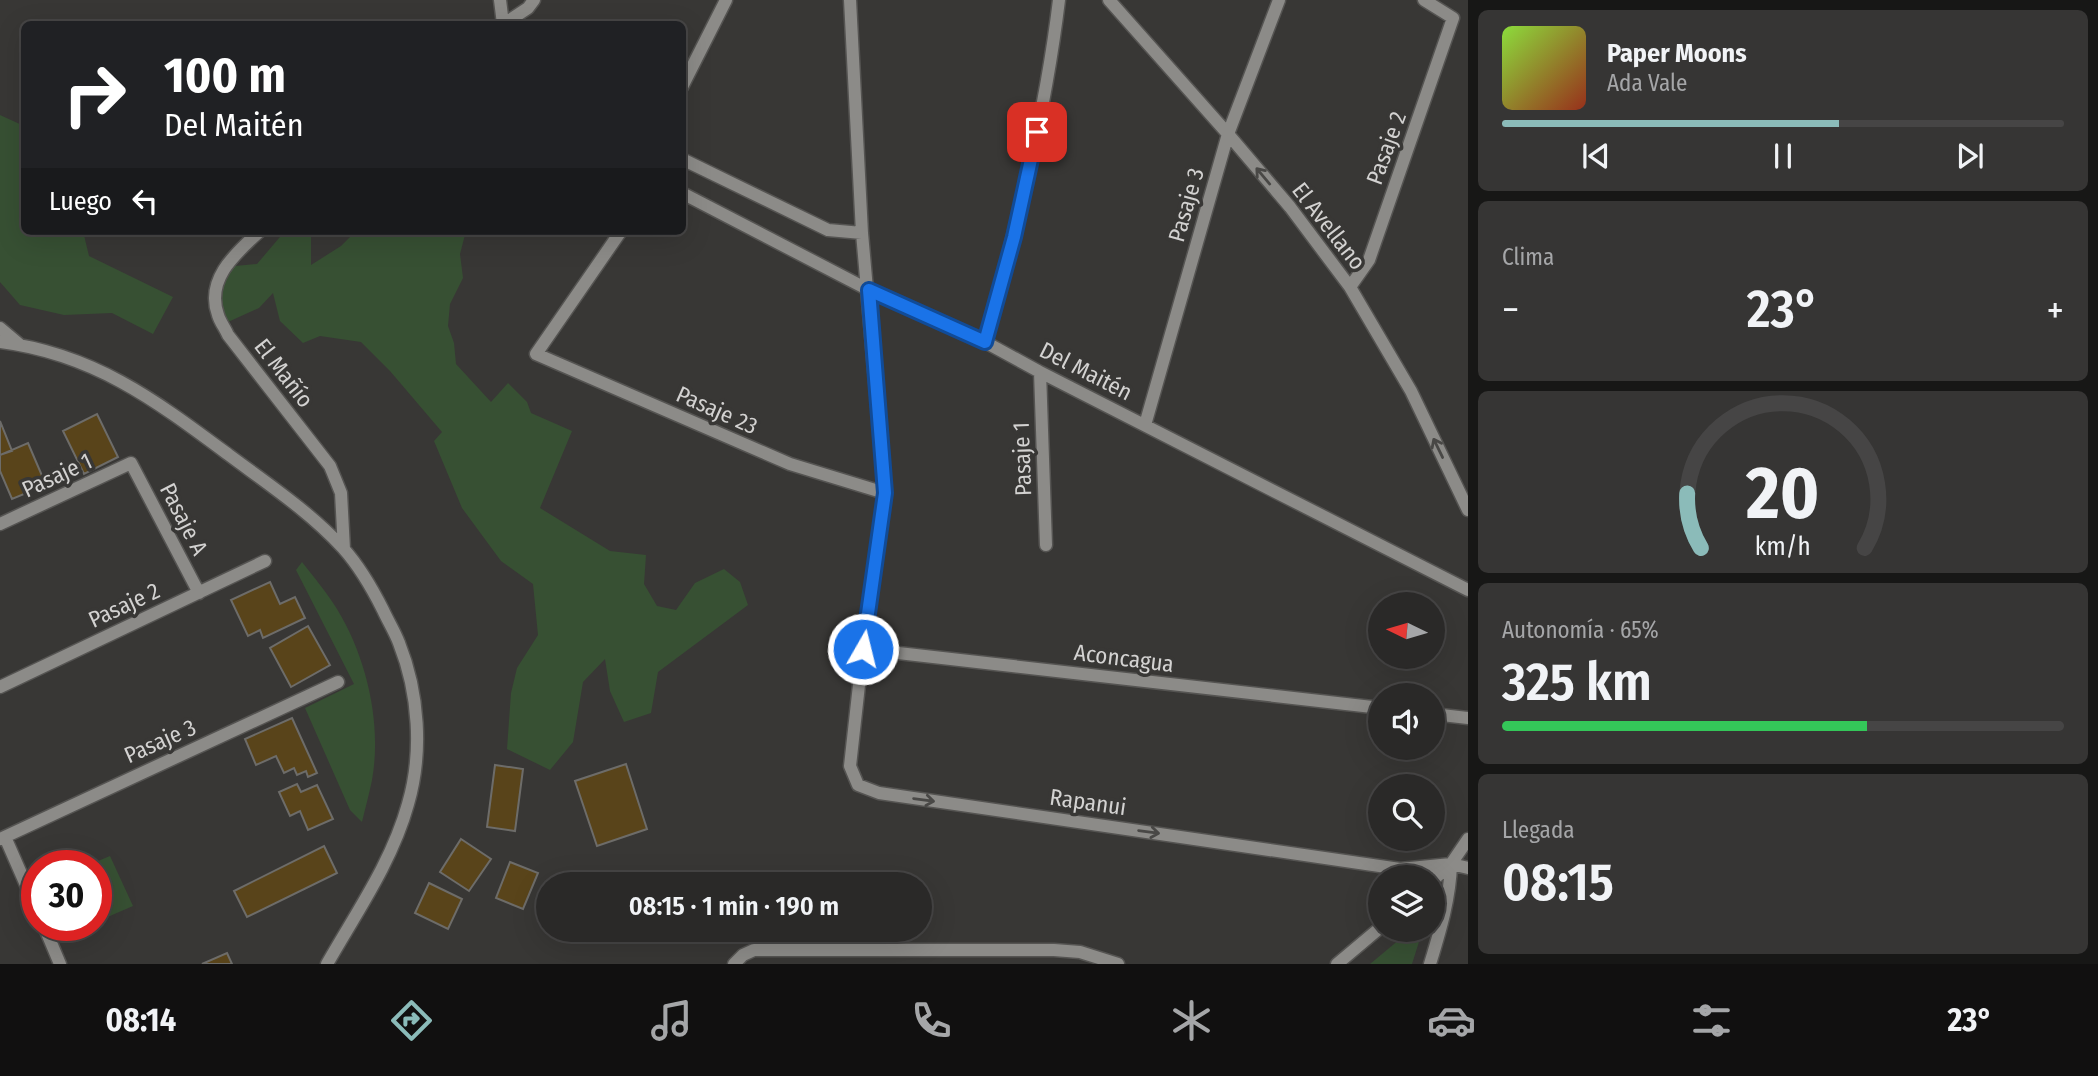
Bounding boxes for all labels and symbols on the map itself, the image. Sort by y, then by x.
pin [1007,102,1067,162]
street label: Pasaje 2 [1360,108,1412,188]
street label: Pasaje 3 [1162,165,1210,245]
one-way arrow [1255,167,1271,185]
street label: El Avellano [1286,177,1372,275]
street label: El Mañío [248,333,320,413]
street label: Del Maitén [1035,336,1137,406]
street label: Pasaje 23 [672,380,762,440]
street label: Pasaje 1 [1007,421,1037,497]
one-way arrow [1431,438,1445,459]
street label: Pasaje 1 [17,447,97,503]
street label: Pasaje A [154,478,214,560]
street label: Pasaje 2 [84,576,164,634]
north arrow [1368,592,1446,668]
position arrow [826,612,900,686]
street label: Aconcagua [1073,638,1175,678]
street label: Pasaje 3 [120,713,200,769]
street label: Rapanui [1048,783,1128,821]
one-way arrow [912,794,935,807]
one-way arrow [1137,826,1160,839]
speed limit sign: 30 [21,850,112,941]

